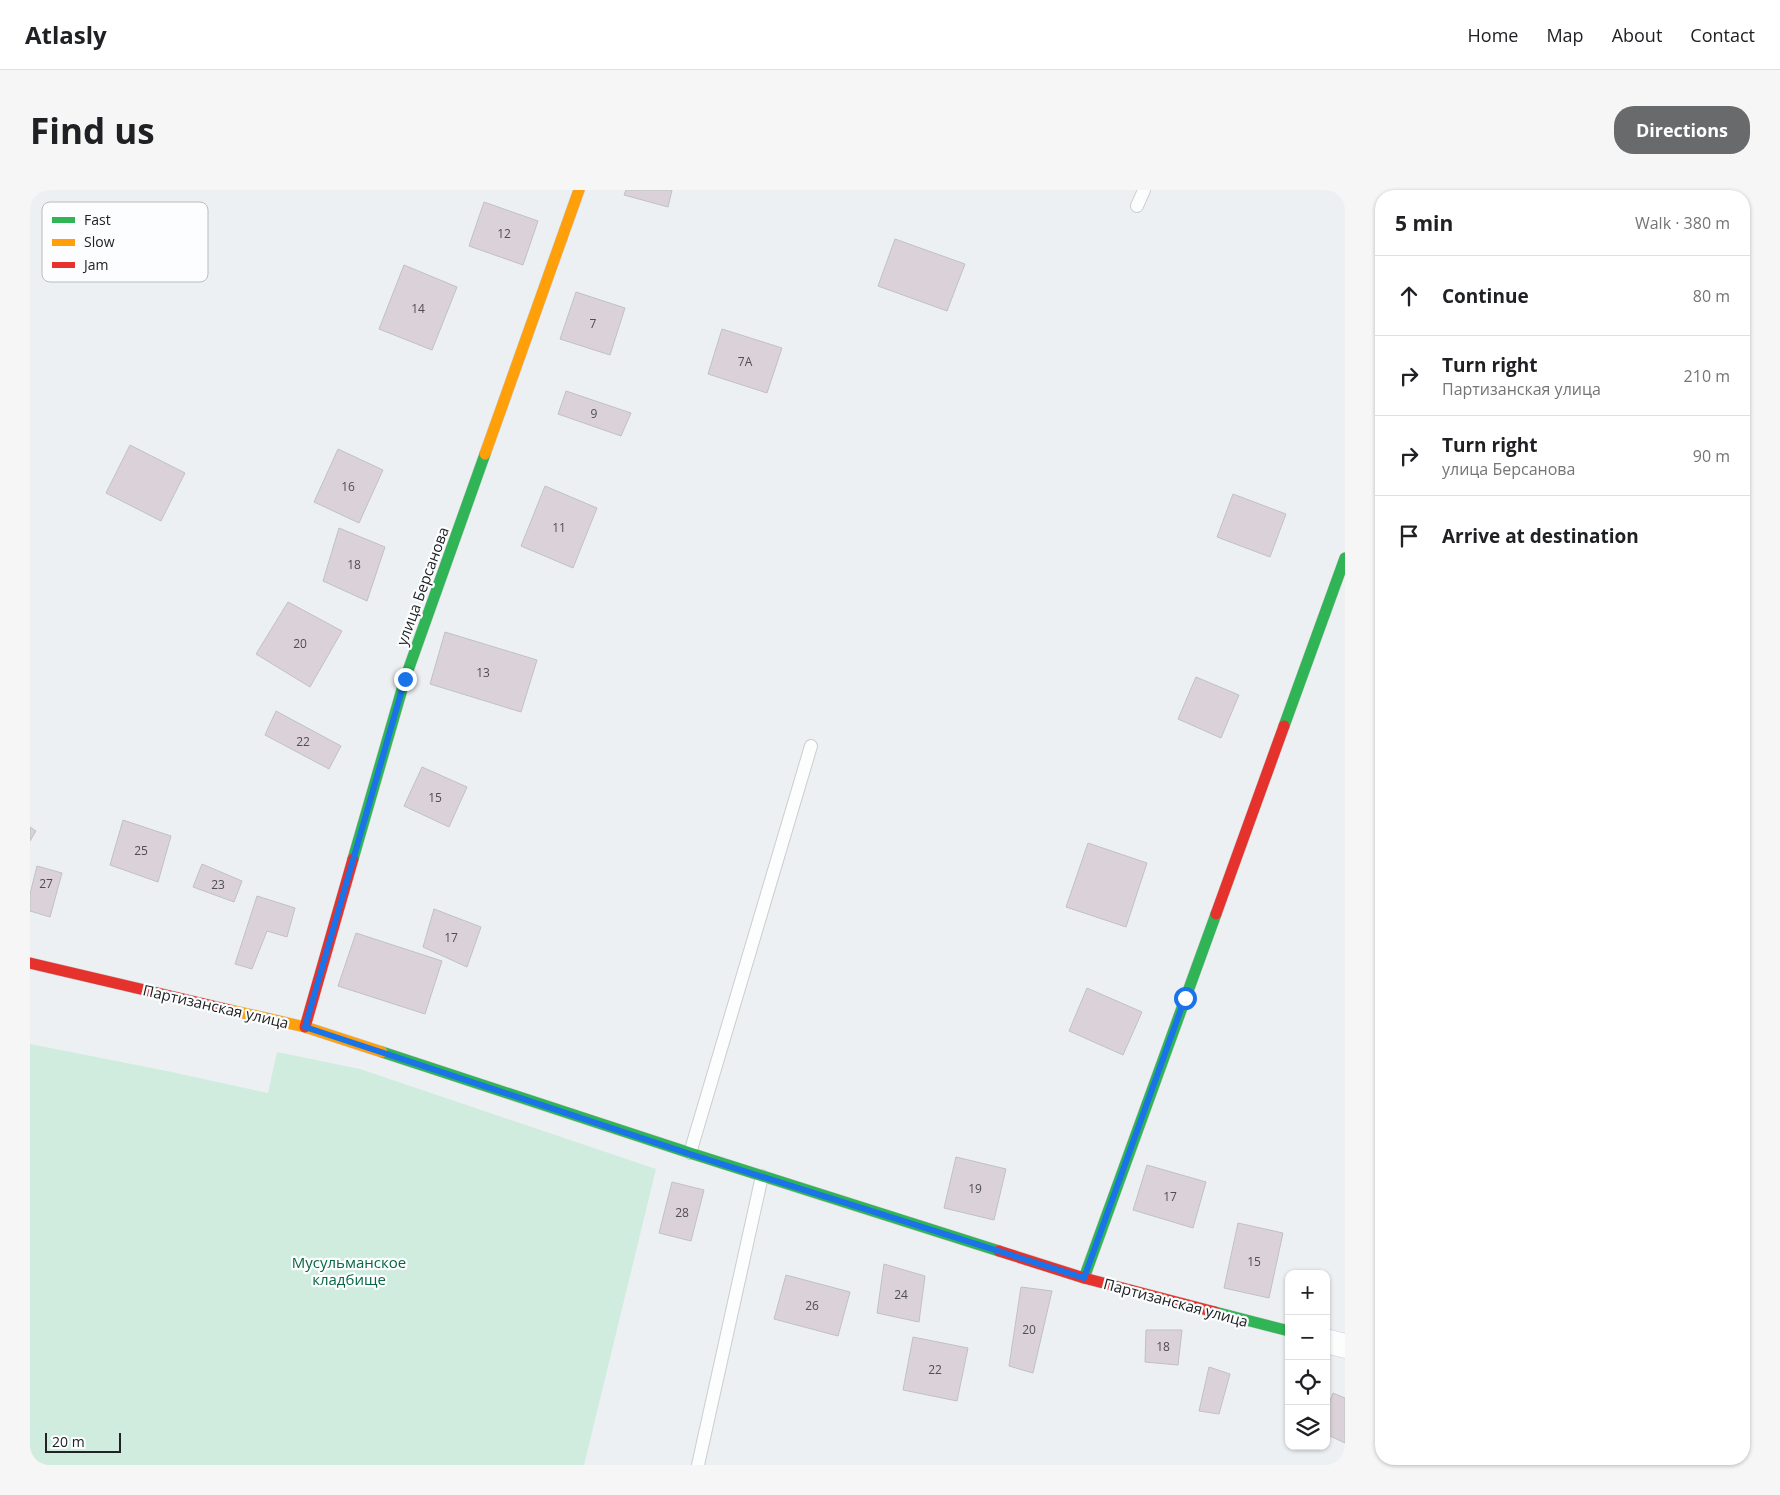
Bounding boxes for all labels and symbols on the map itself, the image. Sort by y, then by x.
legend [42,202,208,282]
text: Fast [84,210,111,229]
house number: 12 [497,225,511,242]
text: Slow [84,232,115,251]
text: Jam [82,255,109,274]
house number: 14 [411,300,425,317]
house number: 7 [590,315,597,332]
house number: 7А [738,353,753,370]
house number: 9 [591,405,598,422]
house number: 16 [341,478,355,495]
house number: 11 [552,519,566,536]
street label: улица Берсанова [391,524,453,648]
house number: 18 [347,556,361,573]
house number: 20 [293,635,307,652]
house number: 13 [476,664,490,681]
route end [394,668,417,691]
house number: 22 [296,733,310,750]
house number: 15 [428,789,442,806]
house number: 25 [134,842,148,859]
house number: 27 [39,875,53,892]
house number: 23 [211,876,225,893]
house number: 17 [444,929,458,946]
street label: Партизанская улица [141,980,291,1032]
route start [1174,987,1197,1010]
house number: 19 [968,1180,982,1197]
house number: 17 [1163,1188,1177,1205]
house number: 28 [675,1204,689,1221]
park label: Мусульманское кладбище [292,1252,406,1289]
house number: 15 [1247,1253,1261,1270]
street label: Партизанская улица [1101,1273,1251,1331]
house number: 24 [894,1286,908,1303]
house number: 26 [805,1297,819,1314]
house number: 20 [1022,1321,1036,1338]
house number: 18 [1156,1338,1170,1355]
house number: 22 [928,1361,942,1378]
scale bar [45,1430,121,1453]

